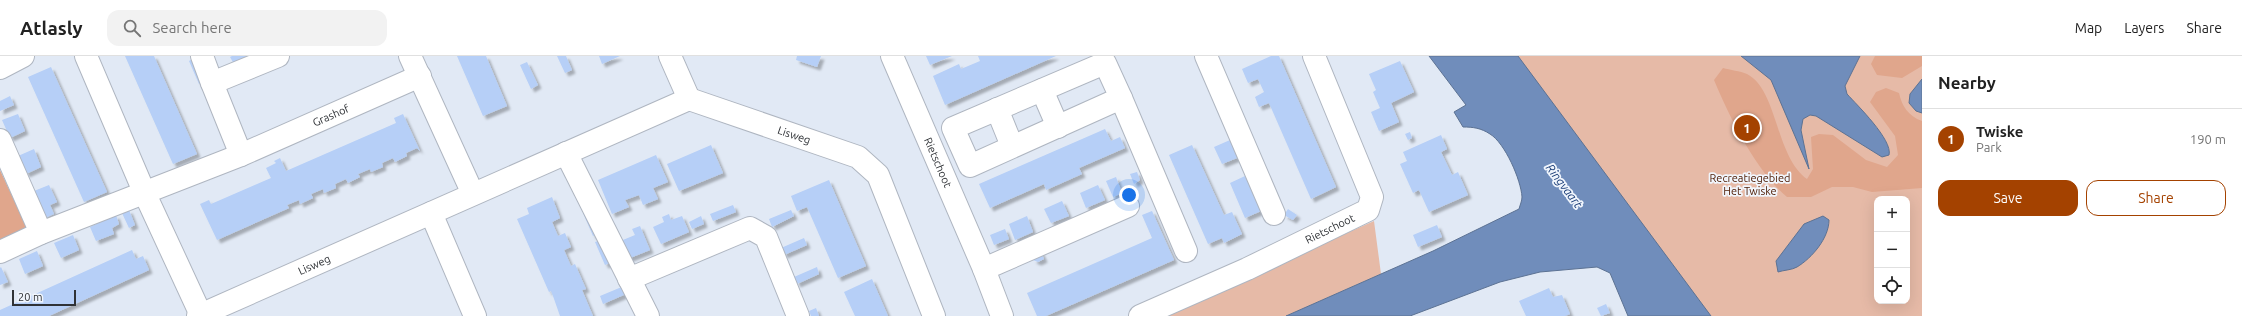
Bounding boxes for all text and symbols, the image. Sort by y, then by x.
search box [107,10,387,46]
text: Atlasly [20,17,83,39]
icon: search [121,17,143,39]
text: Search here [153,19,232,36]
text: Map [2075,20,2102,36]
text: Layers [2124,20,2164,36]
text: Share [2186,20,2222,36]
text: Nearby [1938,73,1996,92]
street label: Grashof [311,102,352,129]
pin: 1 [1734,113,1760,143]
text: Twiske [1976,123,2023,140]
street label: Lisweg [776,124,812,146]
text: 1 [1947,132,1955,146]
text: 190 m [2190,132,2226,146]
street label: Rietschoot [922,136,954,190]
text: Park [1976,140,2002,154]
water label: Ringvaart [1544,161,1585,210]
park label: Recreatiegebied Het Twiske [1710,172,1790,197]
button: Save [1938,180,2078,216]
button: Share [2086,180,2226,216]
your location [1119,185,1139,205]
map controls [1874,196,1910,304]
button: + [1874,196,1910,232]
street label: Rietschoot [1303,211,1357,246]
button: − [1874,232,1910,268]
street label: Lisweg [296,252,332,277]
button: locate [1874,268,1910,304]
scale bar [12,288,76,307]
text: 20 m [18,291,42,303]

